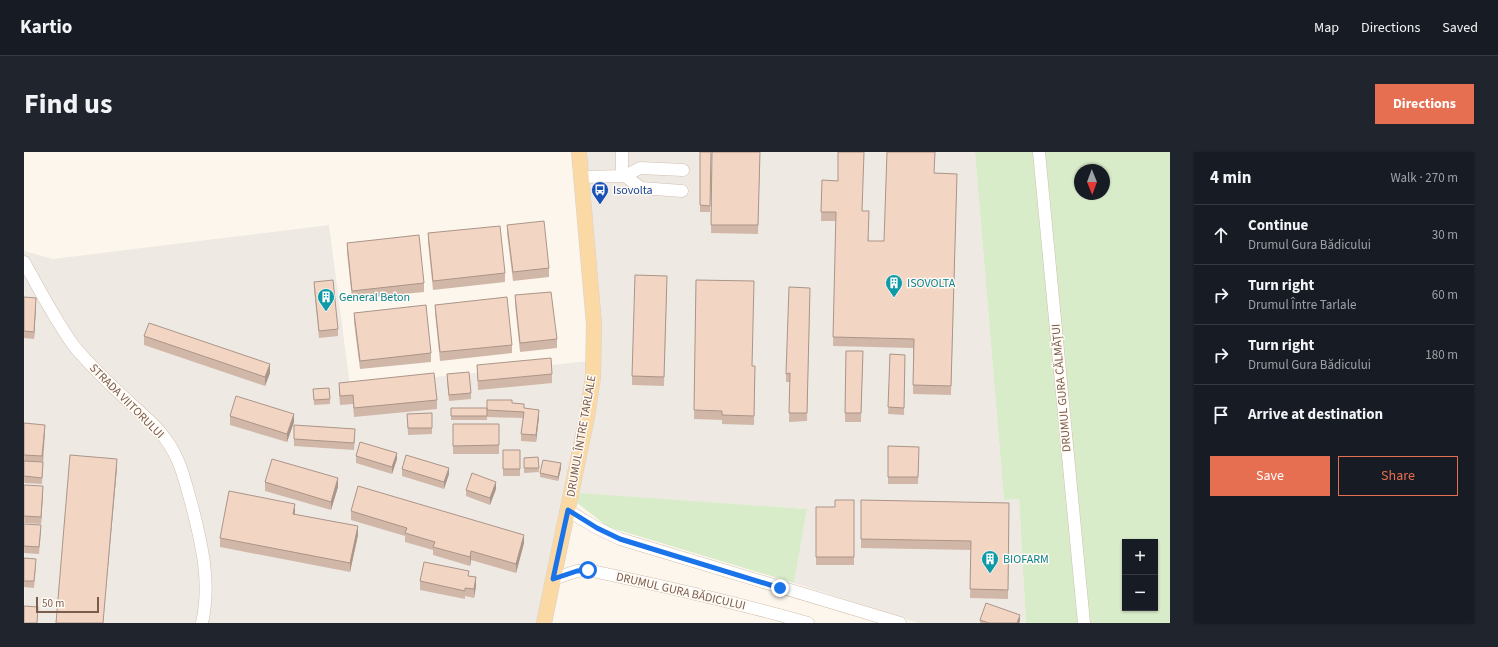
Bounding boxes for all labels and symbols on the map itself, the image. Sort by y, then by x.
north arrow [1074,164,1110,200]
bus stop icon: Isovolta [590,180,610,205]
place label: Isovolta [613,182,653,199]
building icon: ISOVOLTA [884,273,904,298]
place label: ISOVOLTA [907,275,956,292]
building icon: General Beton [316,287,336,312]
place label: General Beton [339,289,410,306]
street label: DRUMUL GURA CĂLMĂȚUI [1047,323,1076,453]
street label: STRADA VIITORULUI [85,360,168,443]
street label: DRUMUL ÎNTRE TARLALE [562,374,601,498]
building icon: BIOFARM [980,549,1000,574]
place label: BIOFARM [1003,551,1049,568]
route start [579,561,597,579]
street label: DRUMUL GURA BĂDICULUI [614,568,747,615]
route end [771,579,789,597]
scale bar [36,595,99,614]

